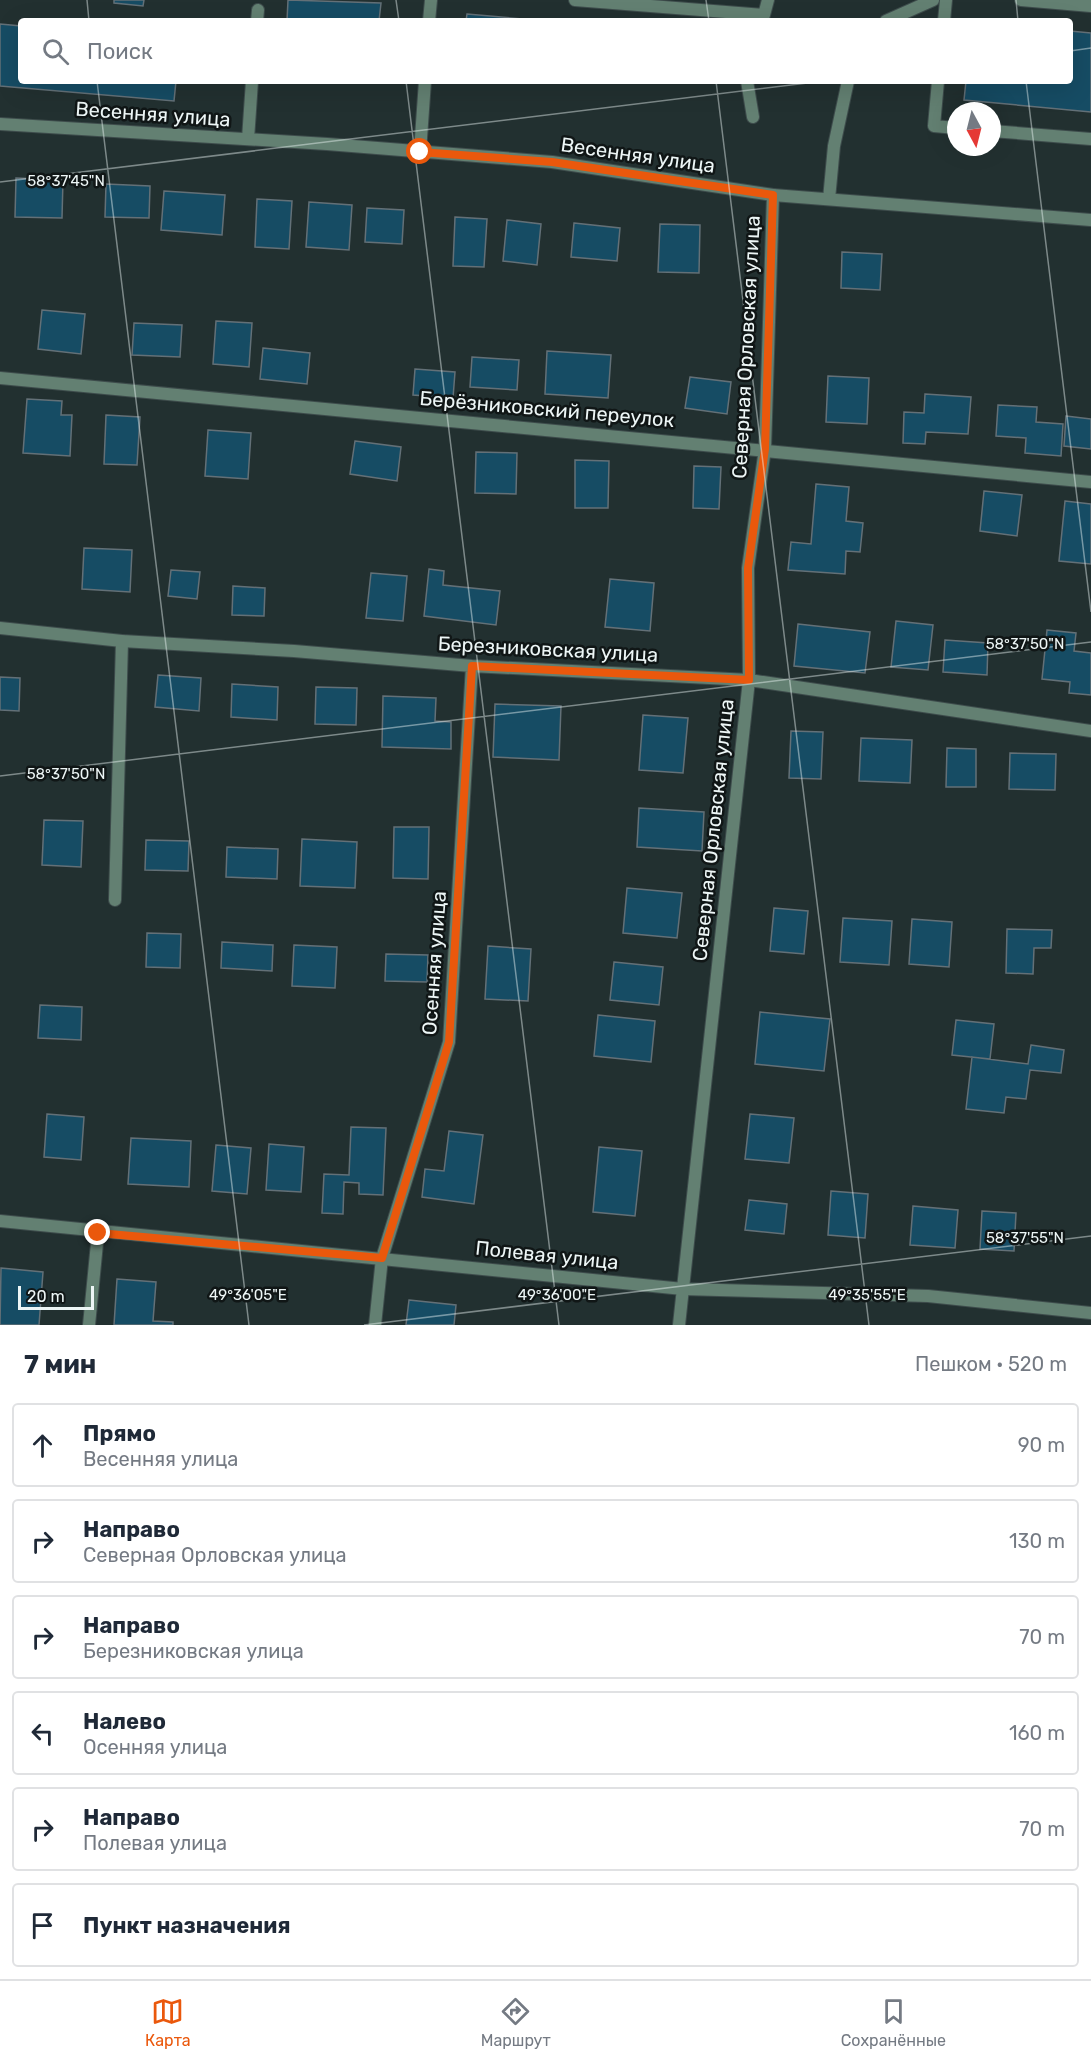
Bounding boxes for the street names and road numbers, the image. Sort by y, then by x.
street label: Весенняя улица [75,97,231,131]
street label: Весенняя улица [559,132,717,178]
street label: Северная Орловская улица [727,215,765,479]
street label: Берёзниковский переулок [419,386,676,432]
street label: Березниковская улица [437,631,659,667]
street label: Северная Орловская улица [687,698,739,962]
street label: Осенняя улица [417,890,451,1036]
street label: Полевая улица [474,1236,620,1274]

